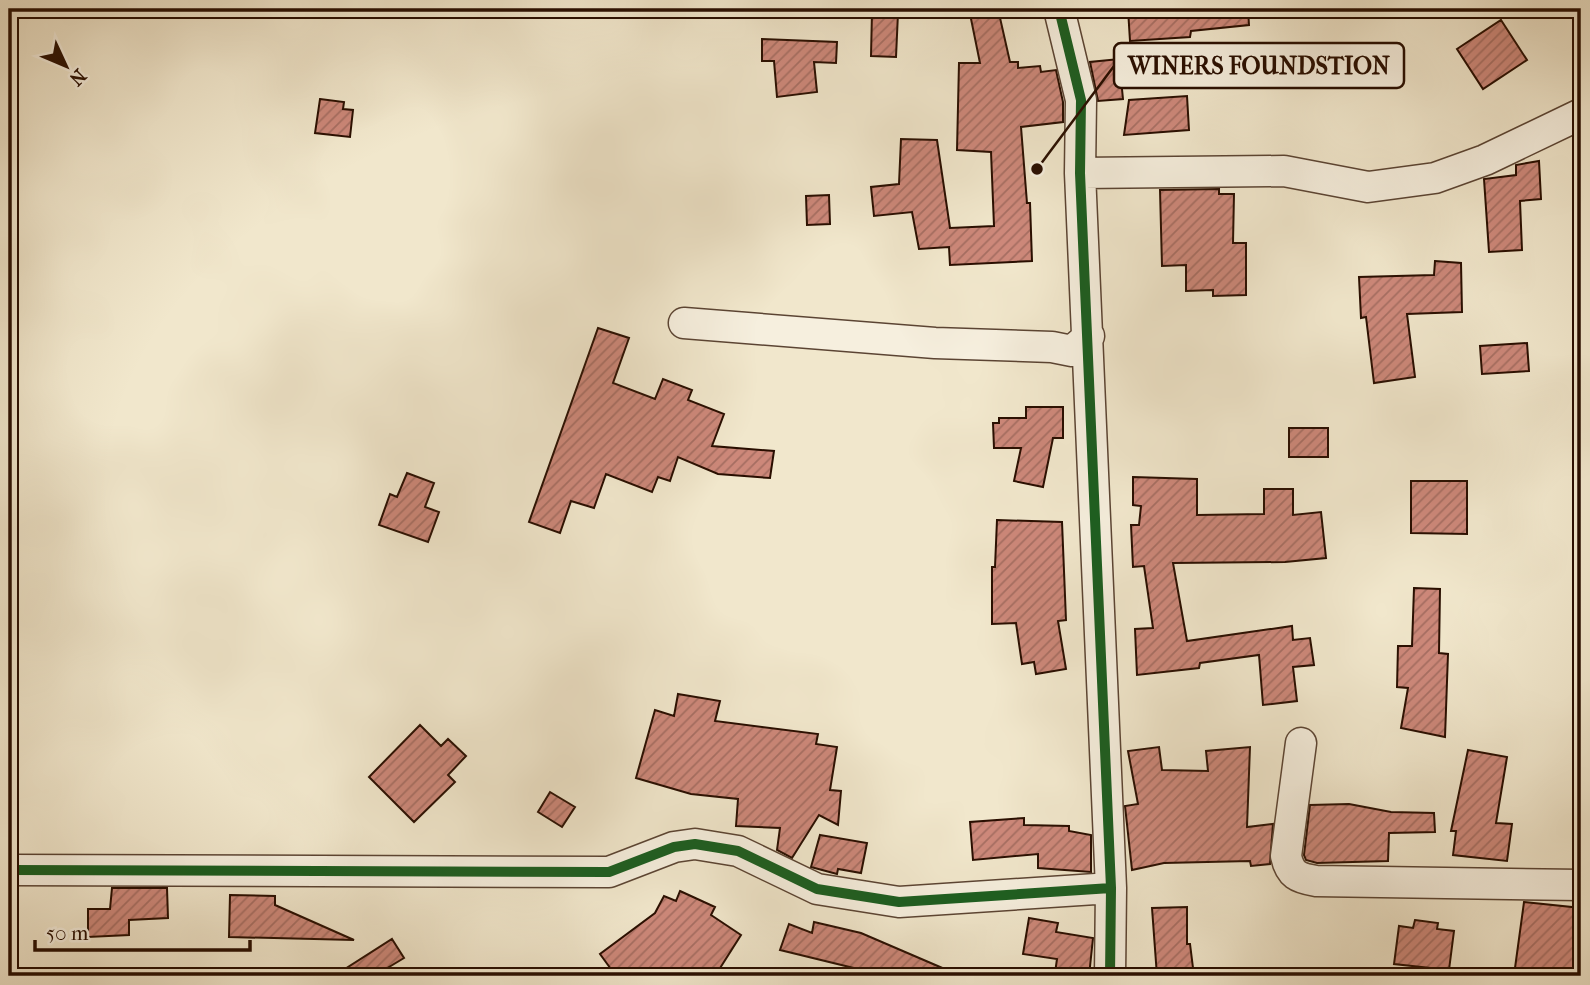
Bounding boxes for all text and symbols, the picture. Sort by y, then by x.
north arrow [32,32,102,102]
callout: WINERS FOUNDSTION [1114,43,1404,88]
text: WINERS FOUNDSTION [1127,52,1391,80]
text: N [64,64,90,90]
scale bar [35,908,250,952]
text: 50 m [46,921,89,945]

